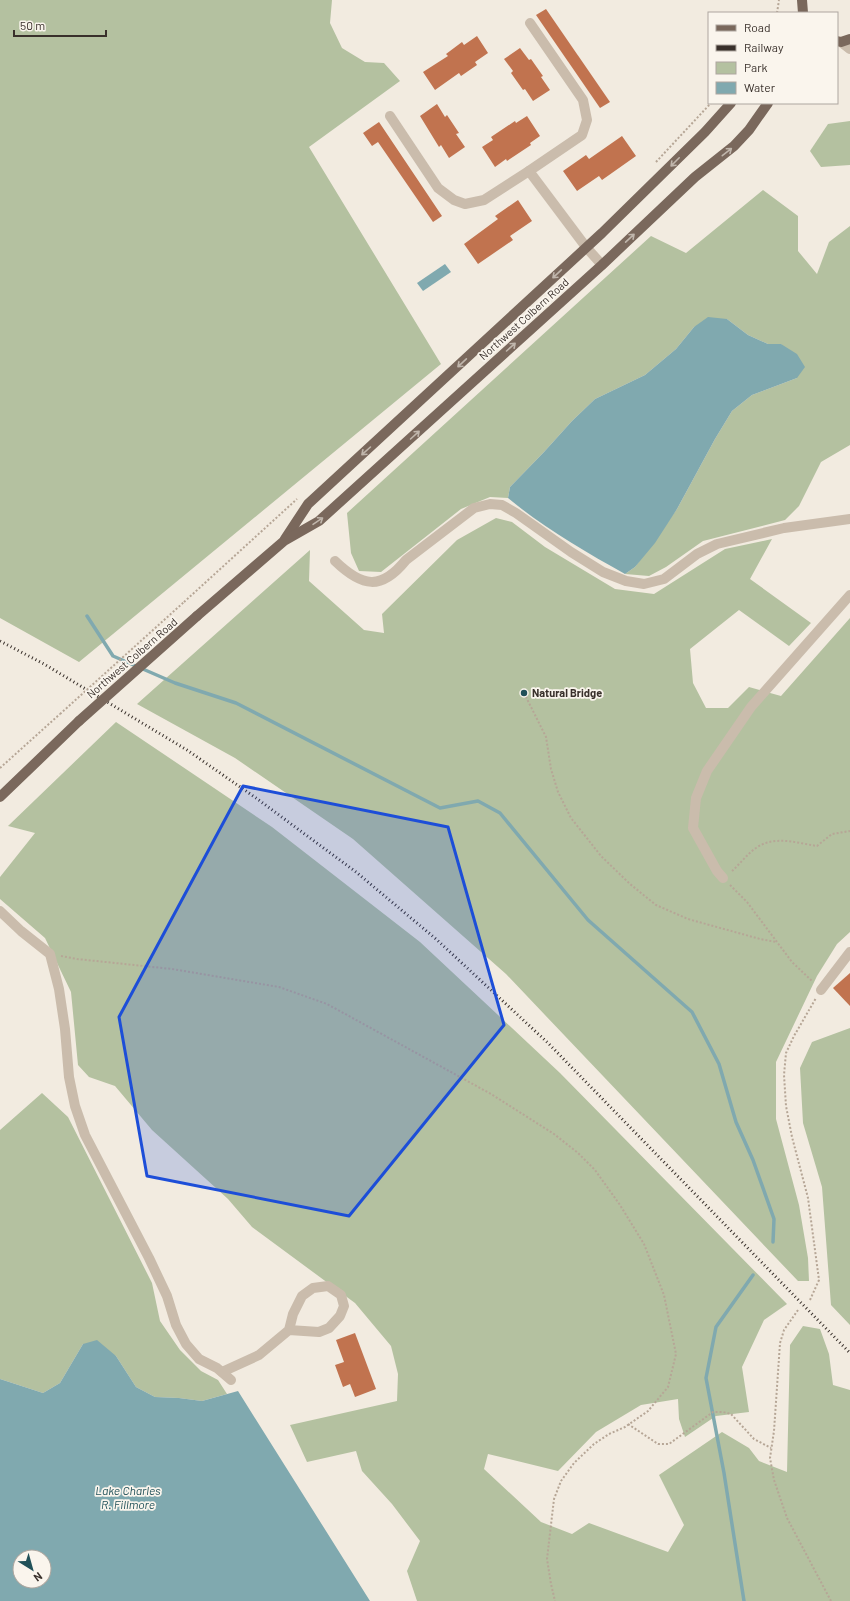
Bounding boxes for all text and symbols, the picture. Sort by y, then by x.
scale bar [14,12,106,38]
legend [708,12,838,104]
text: 50 m [20,18,45,32]
text: Road [744,20,771,34]
text: Railway [744,40,784,54]
text: Park [744,60,768,74]
text: Water [744,80,776,94]
one-way arrow [722,147,733,156]
one-way arrow [670,157,680,167]
one-way arrow [625,233,635,243]
one-way arrow [552,269,562,279]
street label: Northwest Colbern Road [476,275,571,362]
one-way arrow [506,343,516,352]
one-way arrow [457,358,467,367]
one-way arrow [409,430,420,439]
one-way arrow [361,446,372,455]
one-way arrow [312,517,323,525]
street label: Northwest Colbern Road [84,615,180,701]
place label: Natural Bridge [532,686,602,699]
marker: Natural Bridge [519,688,529,698]
water label: Lake Charles R. Fillmore [95,1483,161,1511]
north arrow [12,1549,52,1589]
text: N [31,1570,45,1585]

